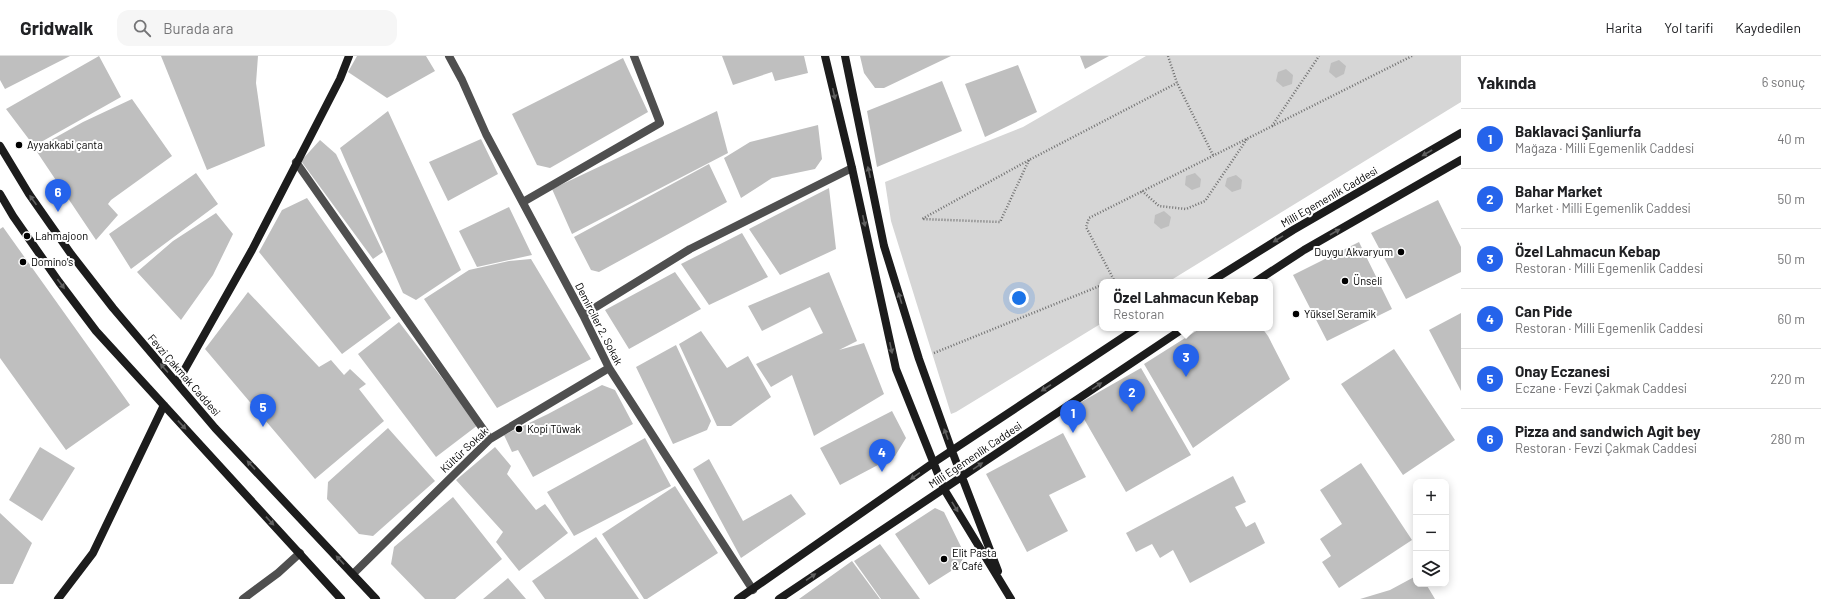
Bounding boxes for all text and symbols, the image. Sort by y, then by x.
search box [117,10,397,46]
text: Gridwalk [20,16,93,39]
icon: search [131,17,153,39]
text: Burada ara [163,19,233,37]
text: Harita [1606,19,1642,36]
text: Yol tarifi [1664,19,1713,36]
text: Kaydedilen [1735,19,1801,36]
text: Yakında [1477,72,1536,92]
text: 6 sonuç [1762,74,1805,90]
one-way arrow [832,88,838,100]
text: Baklavaci Şanliurfa [1515,122,1641,140]
text: 1 [1488,131,1492,147]
text: 40 m [1777,131,1805,147]
place label: Ayyakkabi çanta [27,138,103,151]
marker: Ayyakkabi çanta [14,140,24,150]
text: Mağaza · Milli Egemenlik Caddesi [1515,140,1694,156]
one-way arrow [1421,149,1433,156]
street label: Milli Egemenlik Caddesi [1278,164,1379,229]
one-way arrow [865,166,871,178]
pin: 6 [45,179,71,212]
text: Bahar Market [1515,182,1602,200]
text: 2 [1486,191,1494,207]
text: 50 m [1778,191,1805,207]
one-way arrow [29,194,37,205]
text: Market · Milli Egemenlik Caddesi [1515,200,1691,216]
one-way arrow [861,214,867,227]
one-way arrow [1329,228,1341,235]
place label: Lahmajoon [35,229,88,242]
marker: Lahmajoon [22,231,32,241]
one-way arrow [1273,235,1283,243]
text: Özel Lahmacun Kebap [1515,242,1661,260]
place label: Duygu Akvaryum [1314,245,1393,258]
marker: Duygu Akvaryum [1396,247,1406,257]
text: 3 [1486,251,1494,267]
text: 50 m [1778,251,1805,267]
place label: Domino's [31,255,73,268]
marker: Domino's [18,257,28,267]
text: Restoran · Milli Egemenlik Caddesi [1515,260,1703,276]
place label: Ünseli [1353,273,1382,287]
marker: Ünseli [1340,276,1350,286]
one-way arrow [57,279,65,290]
popup [1099,279,1273,331]
street label: Demirciler 2. Sokak [573,280,626,368]
your location [1009,288,1029,308]
text: Özel Lahmacun Kebap [1113,288,1259,306]
one-way arrow [897,291,903,303]
text: Can Pide [1515,302,1572,320]
text: Restoran [1113,306,1164,322]
place label: Yüksel Seramik [1304,307,1377,320]
marker: Yüksel Seramik [1291,309,1301,319]
text: 4 [1486,311,1494,327]
text: 60 m [1778,311,1805,327]
text: Restoran · Milli Egemenlik Caddesi [1515,320,1703,336]
street label: Fevzi Çakmak Caddesi [145,331,223,418]
one-way arrow [889,341,895,354]
pin: 3 [1173,344,1199,377]
text: Onay Eczanesi [1515,362,1610,380]
one-way arrow [160,363,169,374]
text: 5 [1486,371,1494,387]
text: 220 m [1770,371,1805,387]
pin: 2 [1119,379,1145,412]
text: Eczane · Fevzi Çakmak Caddesi [1515,380,1687,396]
one-way arrow [1092,382,1102,390]
one-way arrow [1041,384,1052,392]
pin: 5 [250,394,276,427]
pin: 1 [1060,400,1086,433]
street label: Milli Egemenlik Caddesi [926,419,1024,491]
one-way arrow [178,420,187,430]
place label: Kopi Tüwak [527,422,581,435]
text: Pizza and sandwich Agit bey [1515,422,1701,440]
street label: Kültür Sokak [437,424,490,475]
marker: Kopi Tüwak [514,424,524,434]
one-way arrow [943,428,949,440]
text: 6 [1487,431,1493,447]
text: 280 m [1771,431,1805,447]
pin: 4 [869,439,895,472]
text: Restoran · Fevzi Çakmak Caddesi [1515,440,1697,456]
one-way arrow [246,460,256,470]
one-way arrow [973,462,983,470]
one-way arrow [910,472,920,480]
map controls [1413,479,1449,587]
button: + [1413,479,1449,515]
one-way arrow [951,501,958,513]
one-way arrow [266,515,275,526]
button: − [1413,515,1449,551]
place label: Elit Pasta & Café [952,546,997,572]
button: layers [1413,551,1449,587]
marker: Elit Pasta & Café [939,554,949,564]
one-way arrow [335,555,345,565]
one-way arrow [806,573,817,581]

